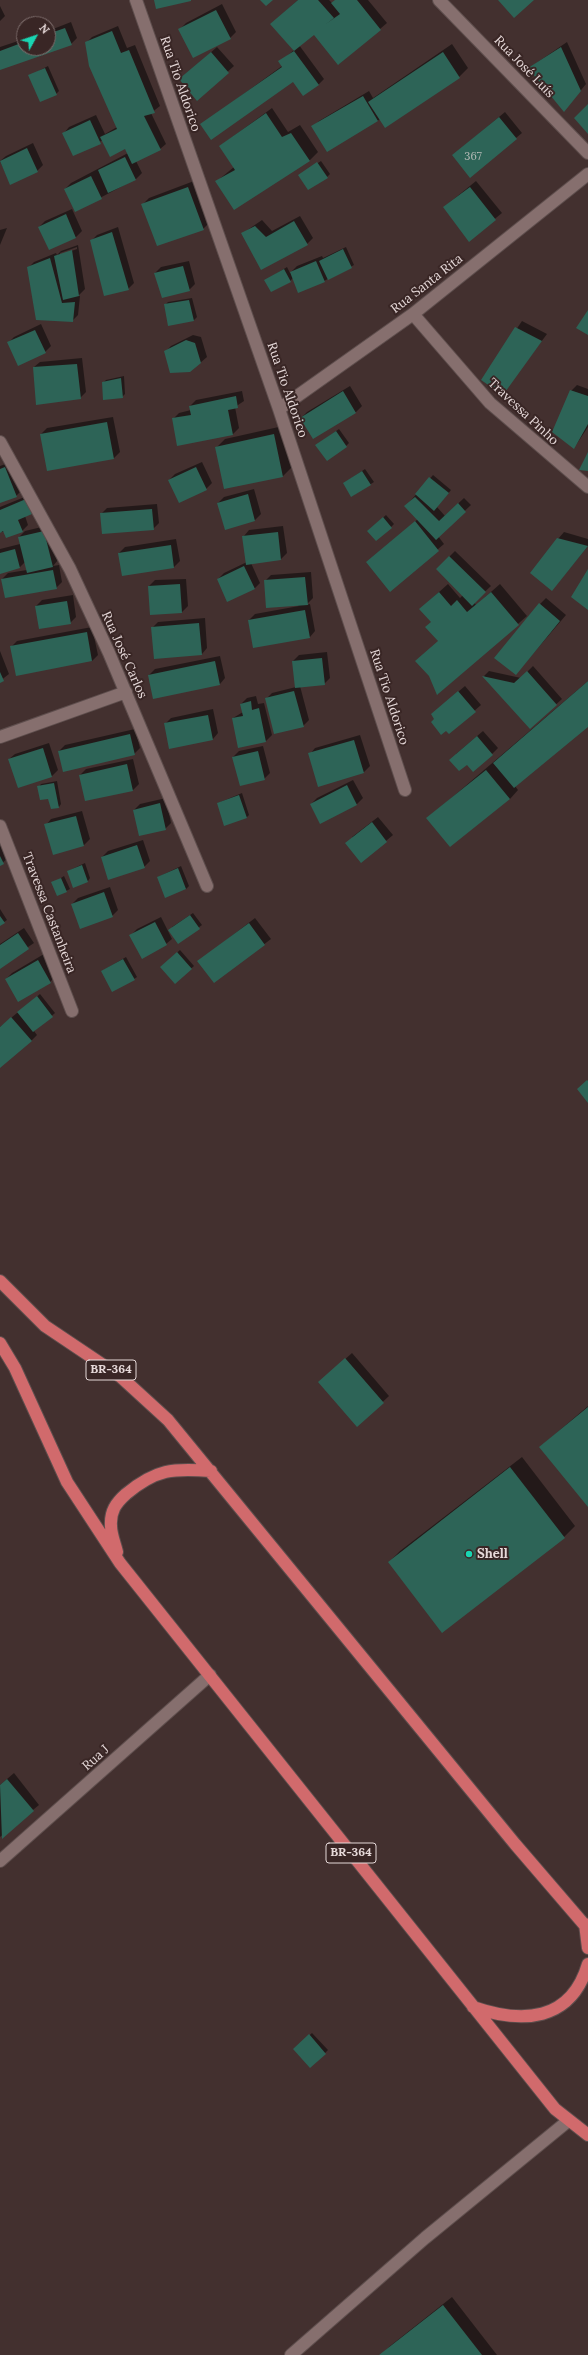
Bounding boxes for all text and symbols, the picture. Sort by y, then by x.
north arrow [16,16,56,56]
text: N [36,21,53,37]
street label: Rua José Luís [491,33,557,101]
street label: Rua Tio Aldorico [156,34,204,134]
house number: 367 [464,150,482,164]
street label: Rua Santa Rita [388,251,466,317]
street label: Rua Tio Aldorico [263,340,311,440]
street label: Travessa Pinho [484,375,562,449]
street label: Rua José Carlos [98,609,150,701]
street label: Rua Tio Aldorico [366,647,412,747]
street label: Travessa Castanheira [19,850,79,976]
road number: BR-364 [86,1360,136,1380]
place label: Shell [477,1546,508,1562]
marker: Shell [464,1549,474,1559]
street label: Rua J [79,1742,113,1774]
road number: BR-364 [326,1843,376,1863]

